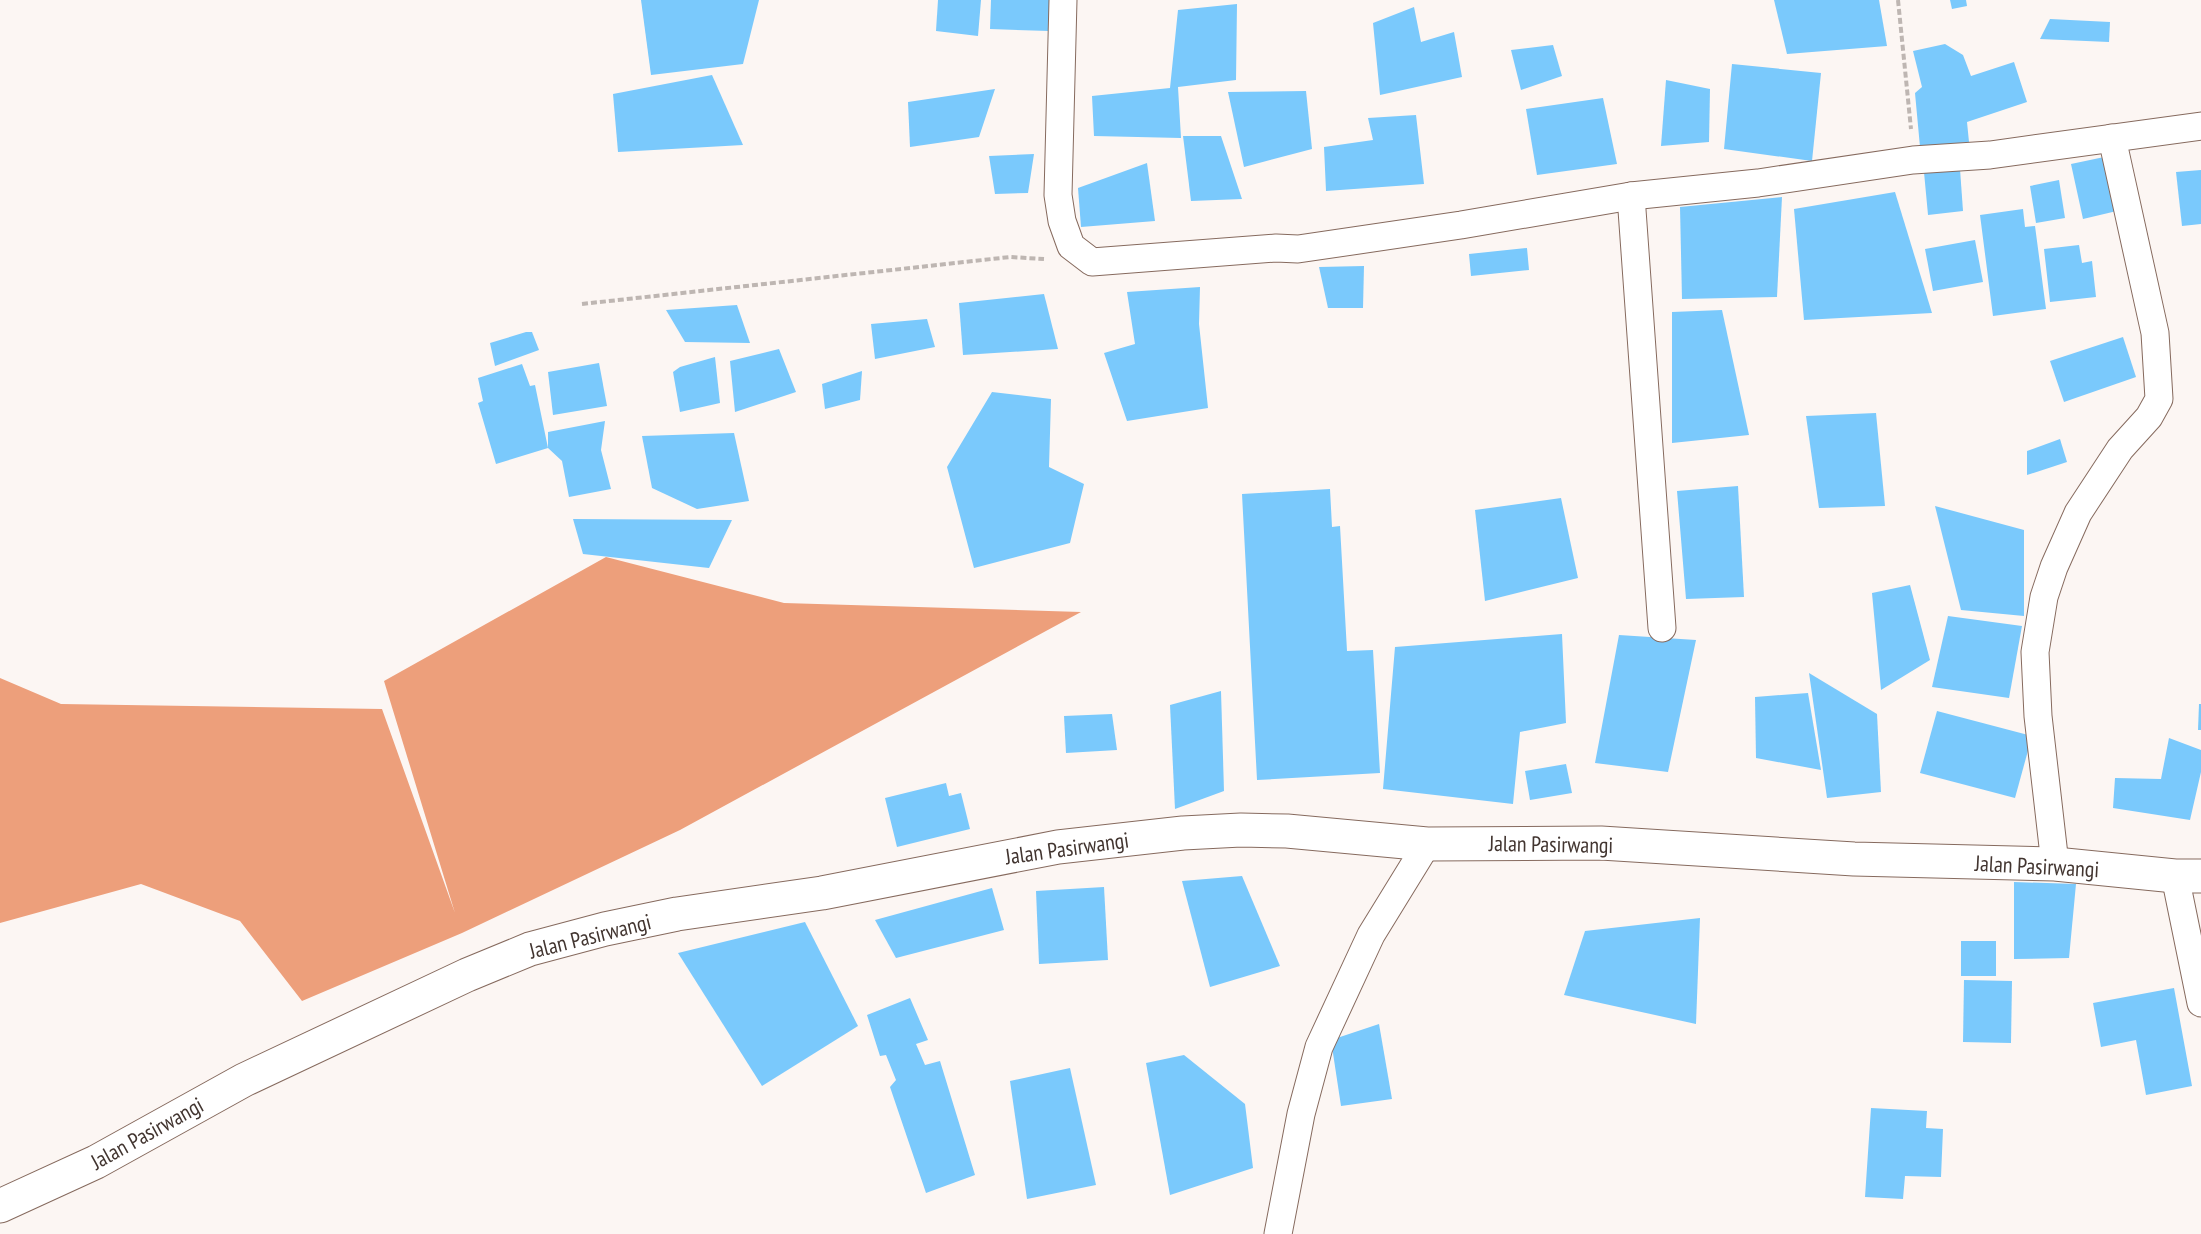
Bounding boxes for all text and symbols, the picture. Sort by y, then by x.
street label: Jalan Pasirwangi [1002,825,1131,871]
street label: Jalan Pasirwangi [1488,829,1613,859]
street label: Jalan Pasirwangi [1973,849,2100,883]
street label: Jalan Pasirwangi [525,907,654,965]
street label: Jalan Pasirwangi [85,1091,208,1176]

